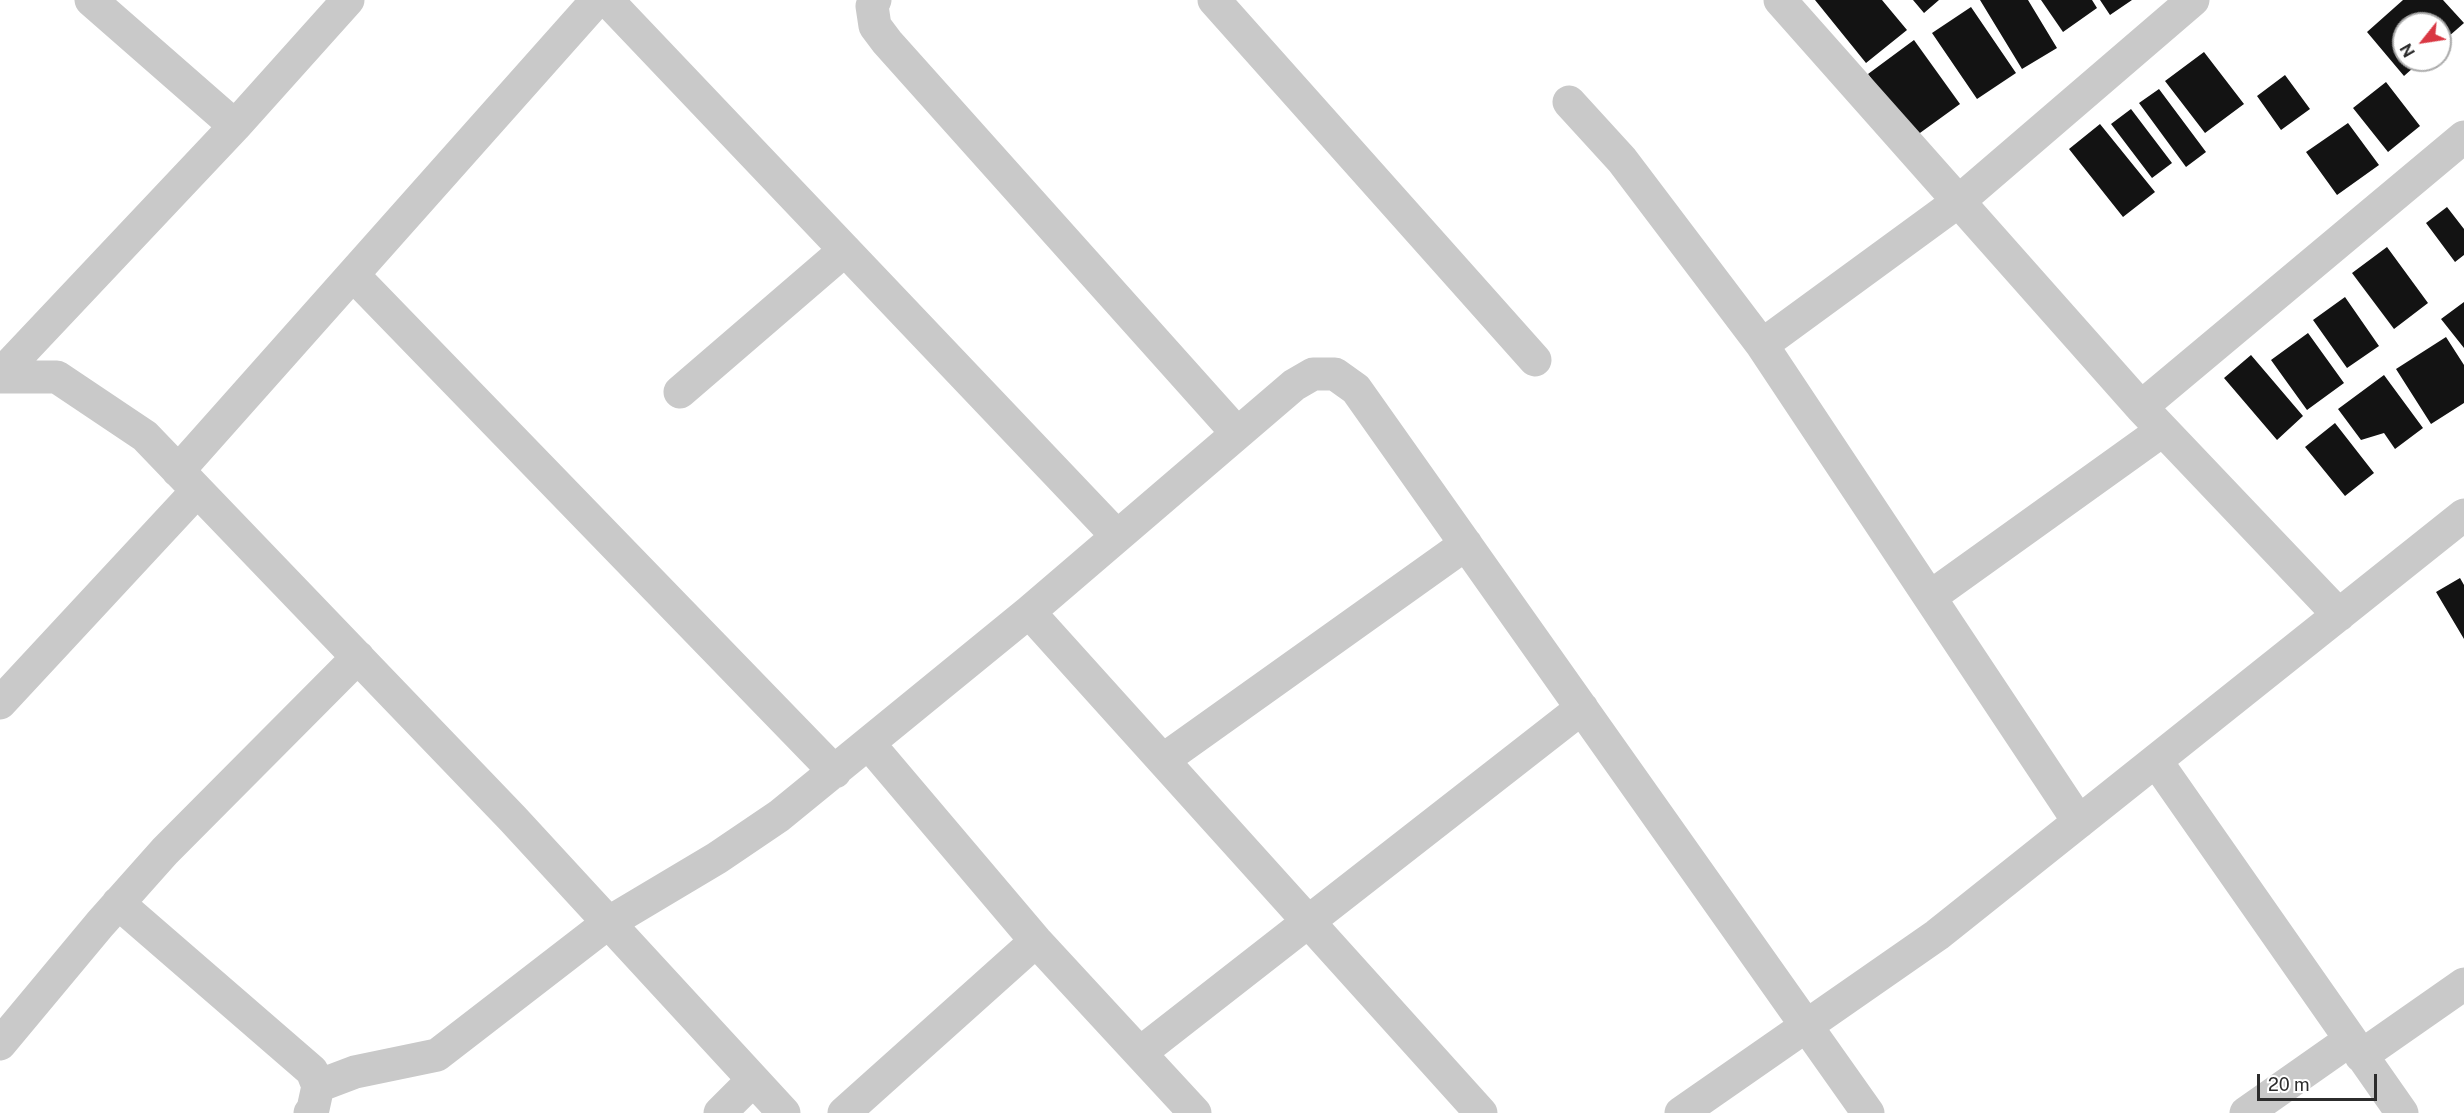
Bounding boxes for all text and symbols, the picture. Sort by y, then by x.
north arrow [2392,12,2452,72]
text: N [2396,40,2419,60]
scale bar [2260,1062,2380,1100]
text: 20 m [2268,1074,2310,1095]

